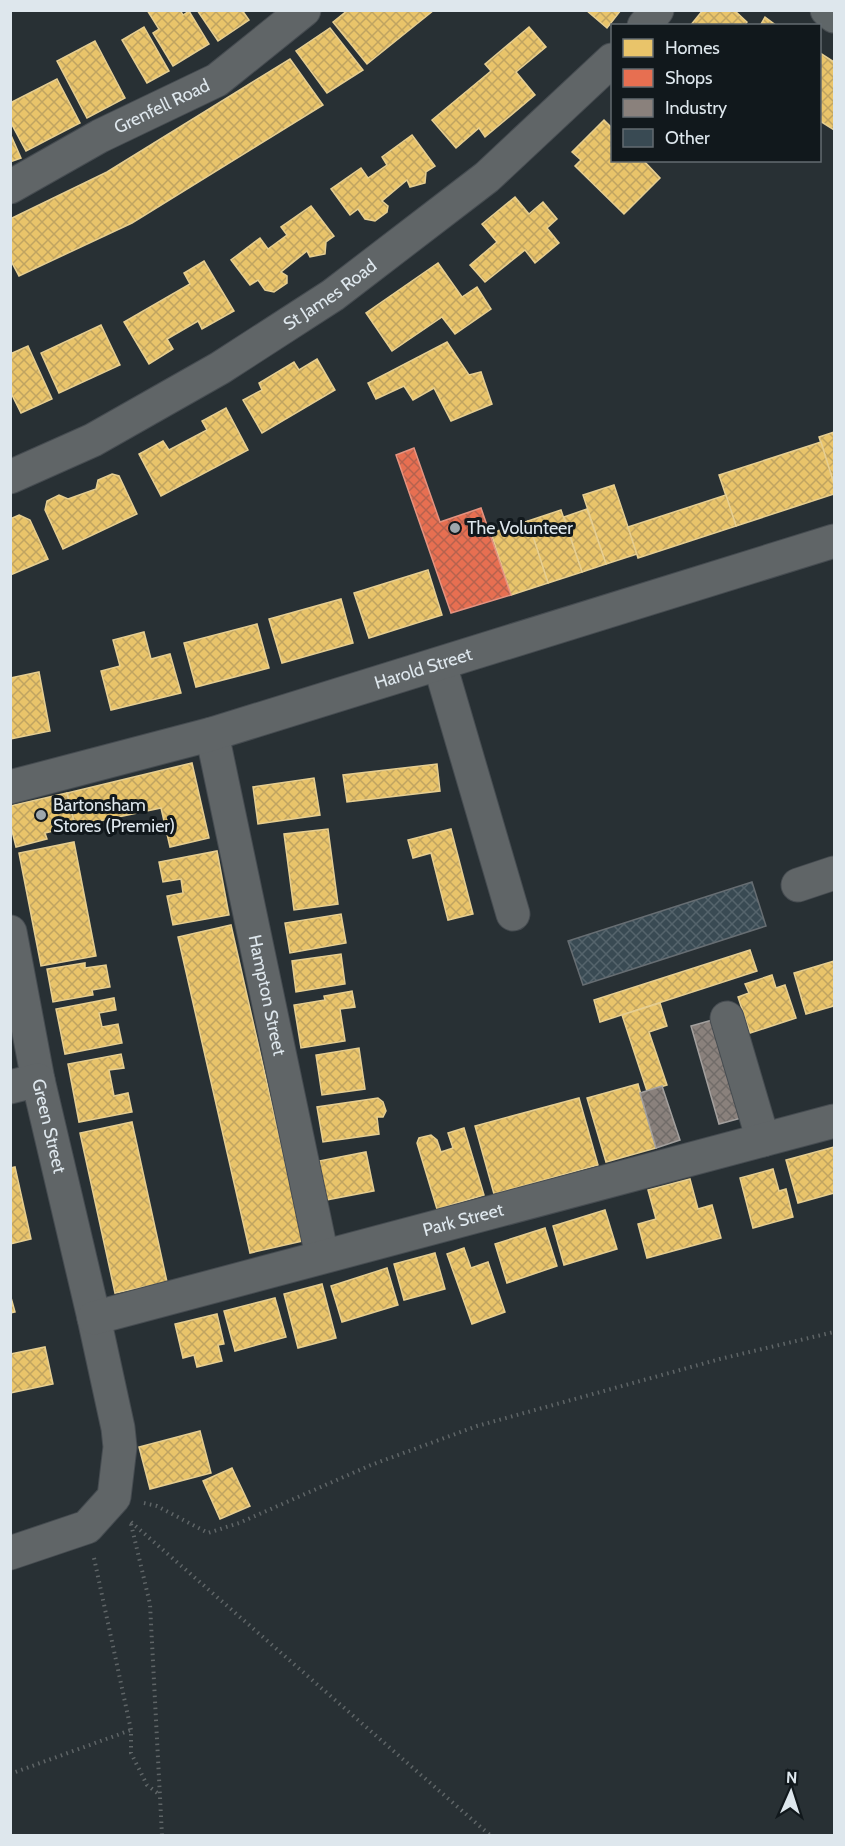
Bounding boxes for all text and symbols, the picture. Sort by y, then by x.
legend [611,24,821,162]
text: Homes [665,37,720,59]
text: Shops [665,67,713,89]
street label: Grenfell Road [111,74,213,139]
text: Industry [665,97,727,119]
text: Other [665,127,710,149]
street label: St James Road [279,255,381,335]
place label: The Volunteer [467,517,573,539]
marker: The Volunteer [448,521,462,535]
street label: Harold Street [372,643,475,694]
place label: Bartonsham Stores (Premier) [53,794,175,837]
marker: Bartonsham Stores (Premier) [34,808,48,822]
street label: Hampton Street [244,933,291,1058]
street label: Green Street [27,1077,71,1176]
street label: Park Street [420,1198,506,1241]
north arrow [761,1762,821,1822]
text: N [786,1768,798,1787]

